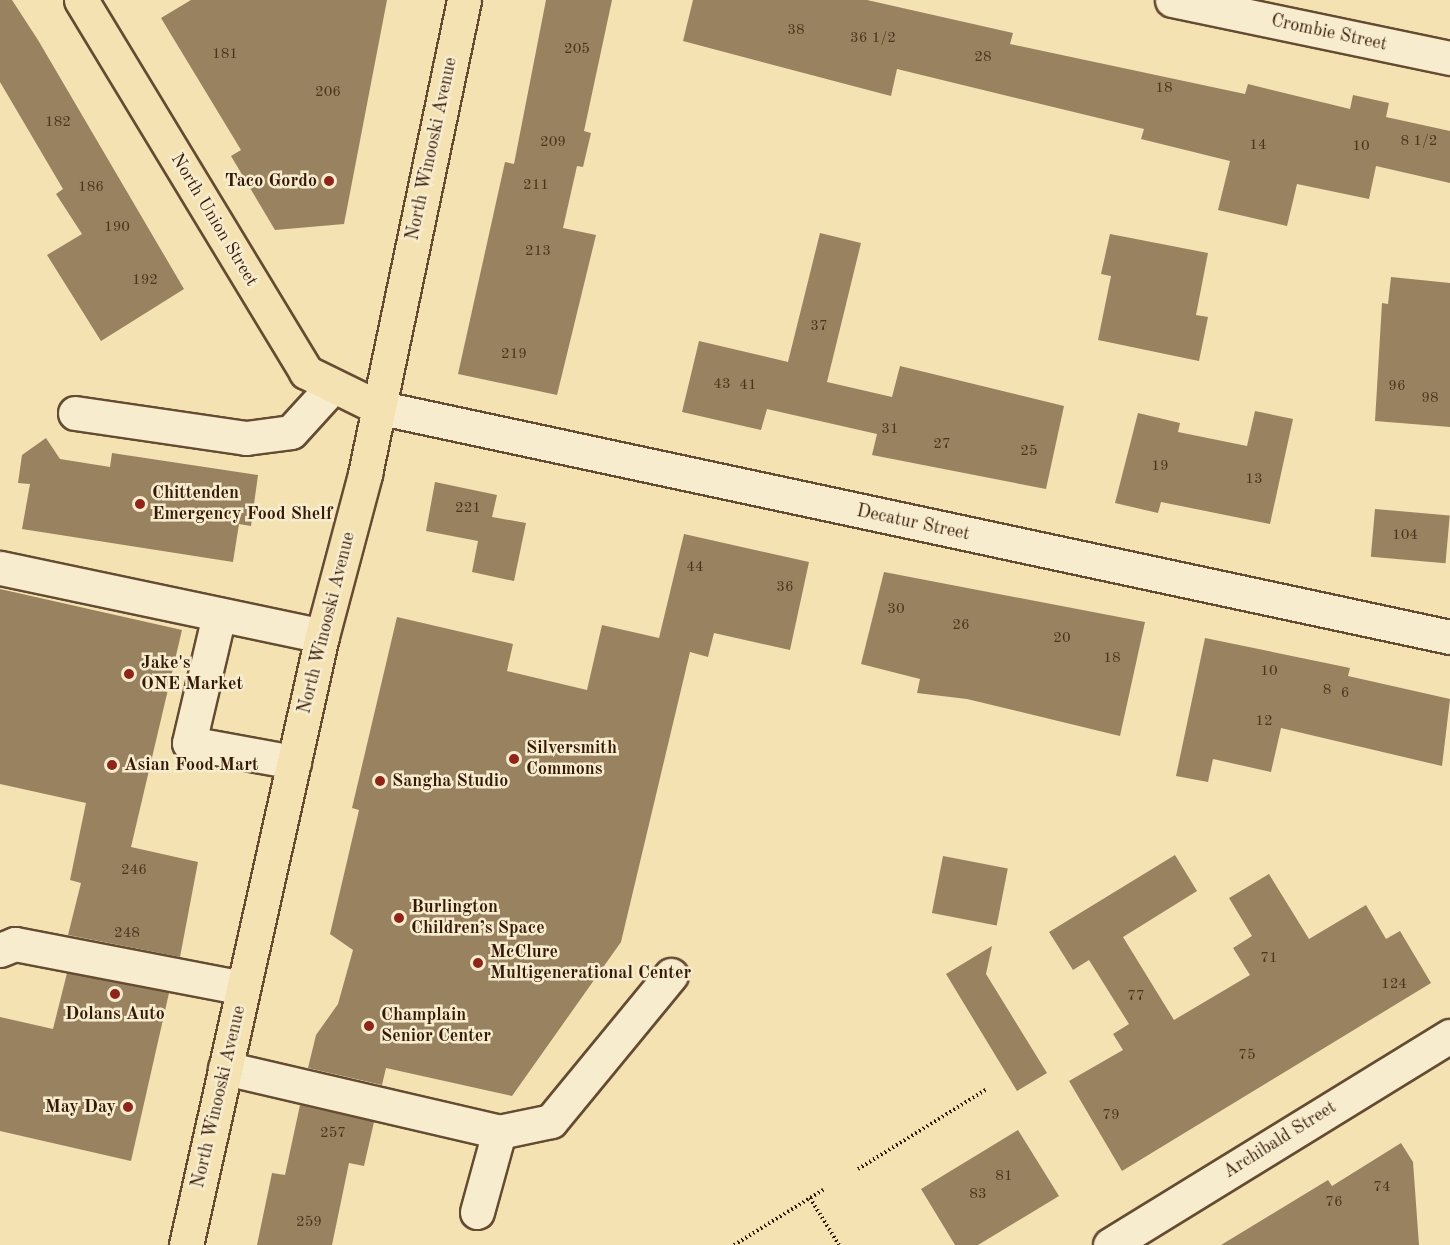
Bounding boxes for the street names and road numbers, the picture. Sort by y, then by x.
street label: Crombie Street [1269,10,1389,56]
street label: North Winooski Avenue [402,56,462,242]
street label: North Union Street [166,150,262,290]
street label: Decatur Street [854,500,972,546]
street label: North Winooski Avenue [294,530,360,716]
street label: North Winooski Avenue [188,1004,250,1190]
street label: Archibald Street [1220,1097,1340,1183]

